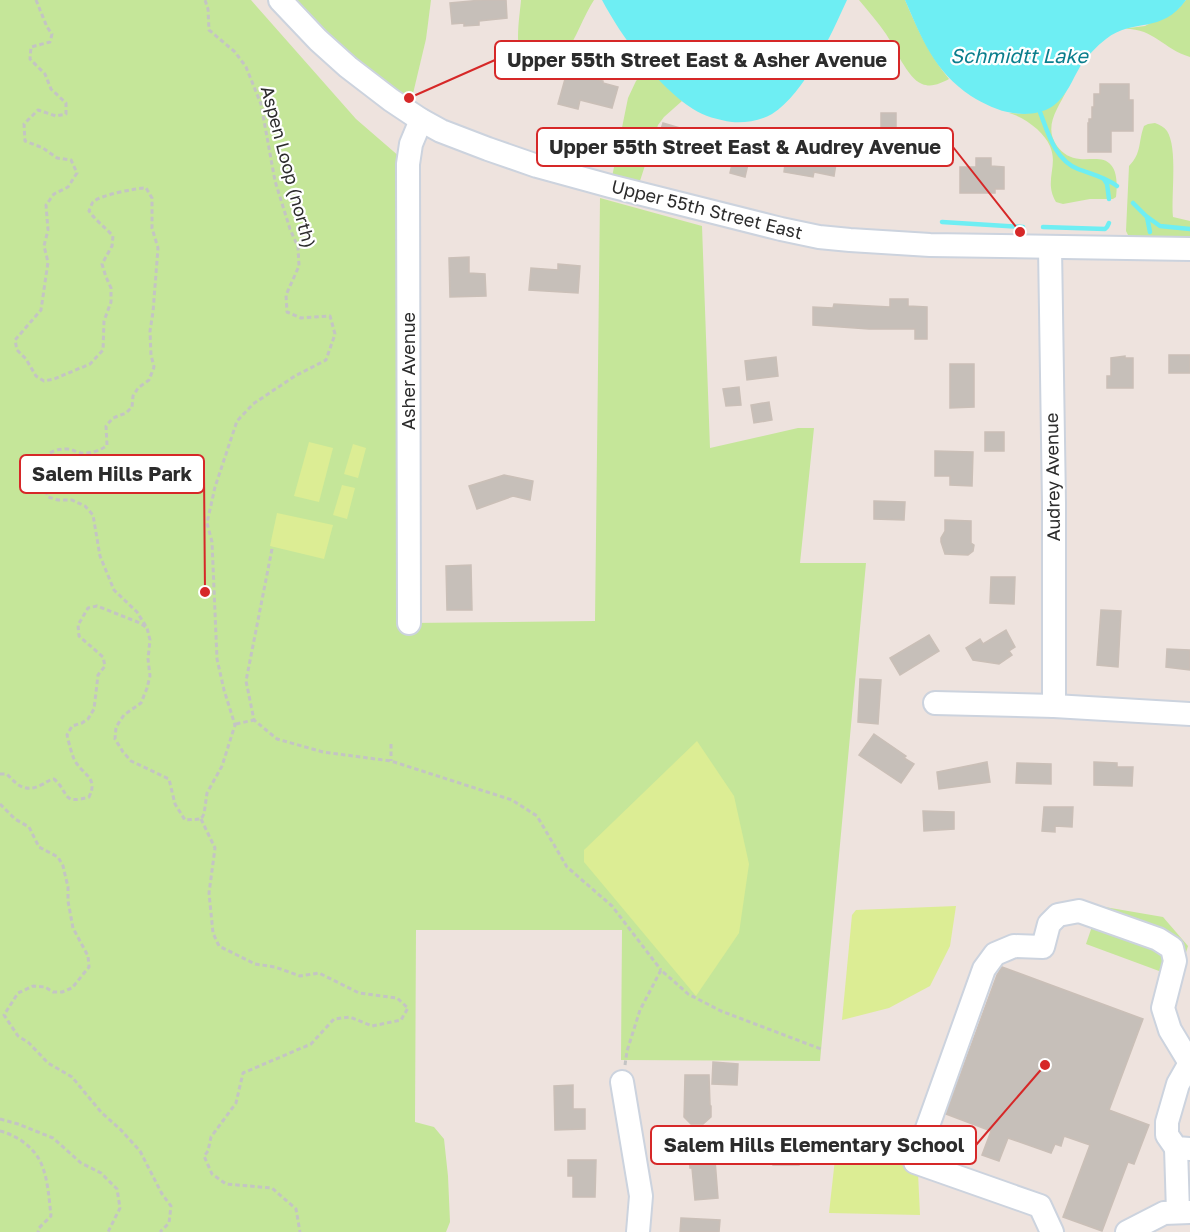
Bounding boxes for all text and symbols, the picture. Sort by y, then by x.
callout: Upper 55th Street East & Asher Avenue [495,41,899,79]
water label: Schmidtt Lake [950,43,1089,67]
text: Upper 55th Street East & Asher Avenue [507,47,887,71]
street label: Aspen Loop (north) [257,83,321,250]
callout: Upper 55th Street East & Audrey Avenue [537,128,953,166]
text: Upper 55th Street East & Audrey Avenue [549,134,941,158]
street label: Upper 55th Street East [609,175,805,243]
street label: Asher Avenue [397,312,419,430]
street label: Audrey Avenue [1040,412,1064,542]
callout: Salem Hills Park [20,455,204,493]
text: Salem Hills Park [32,461,193,485]
callout: Salem Hills Elementary School [651,1126,976,1164]
text: Salem Hills Elementary School [663,1132,965,1156]

